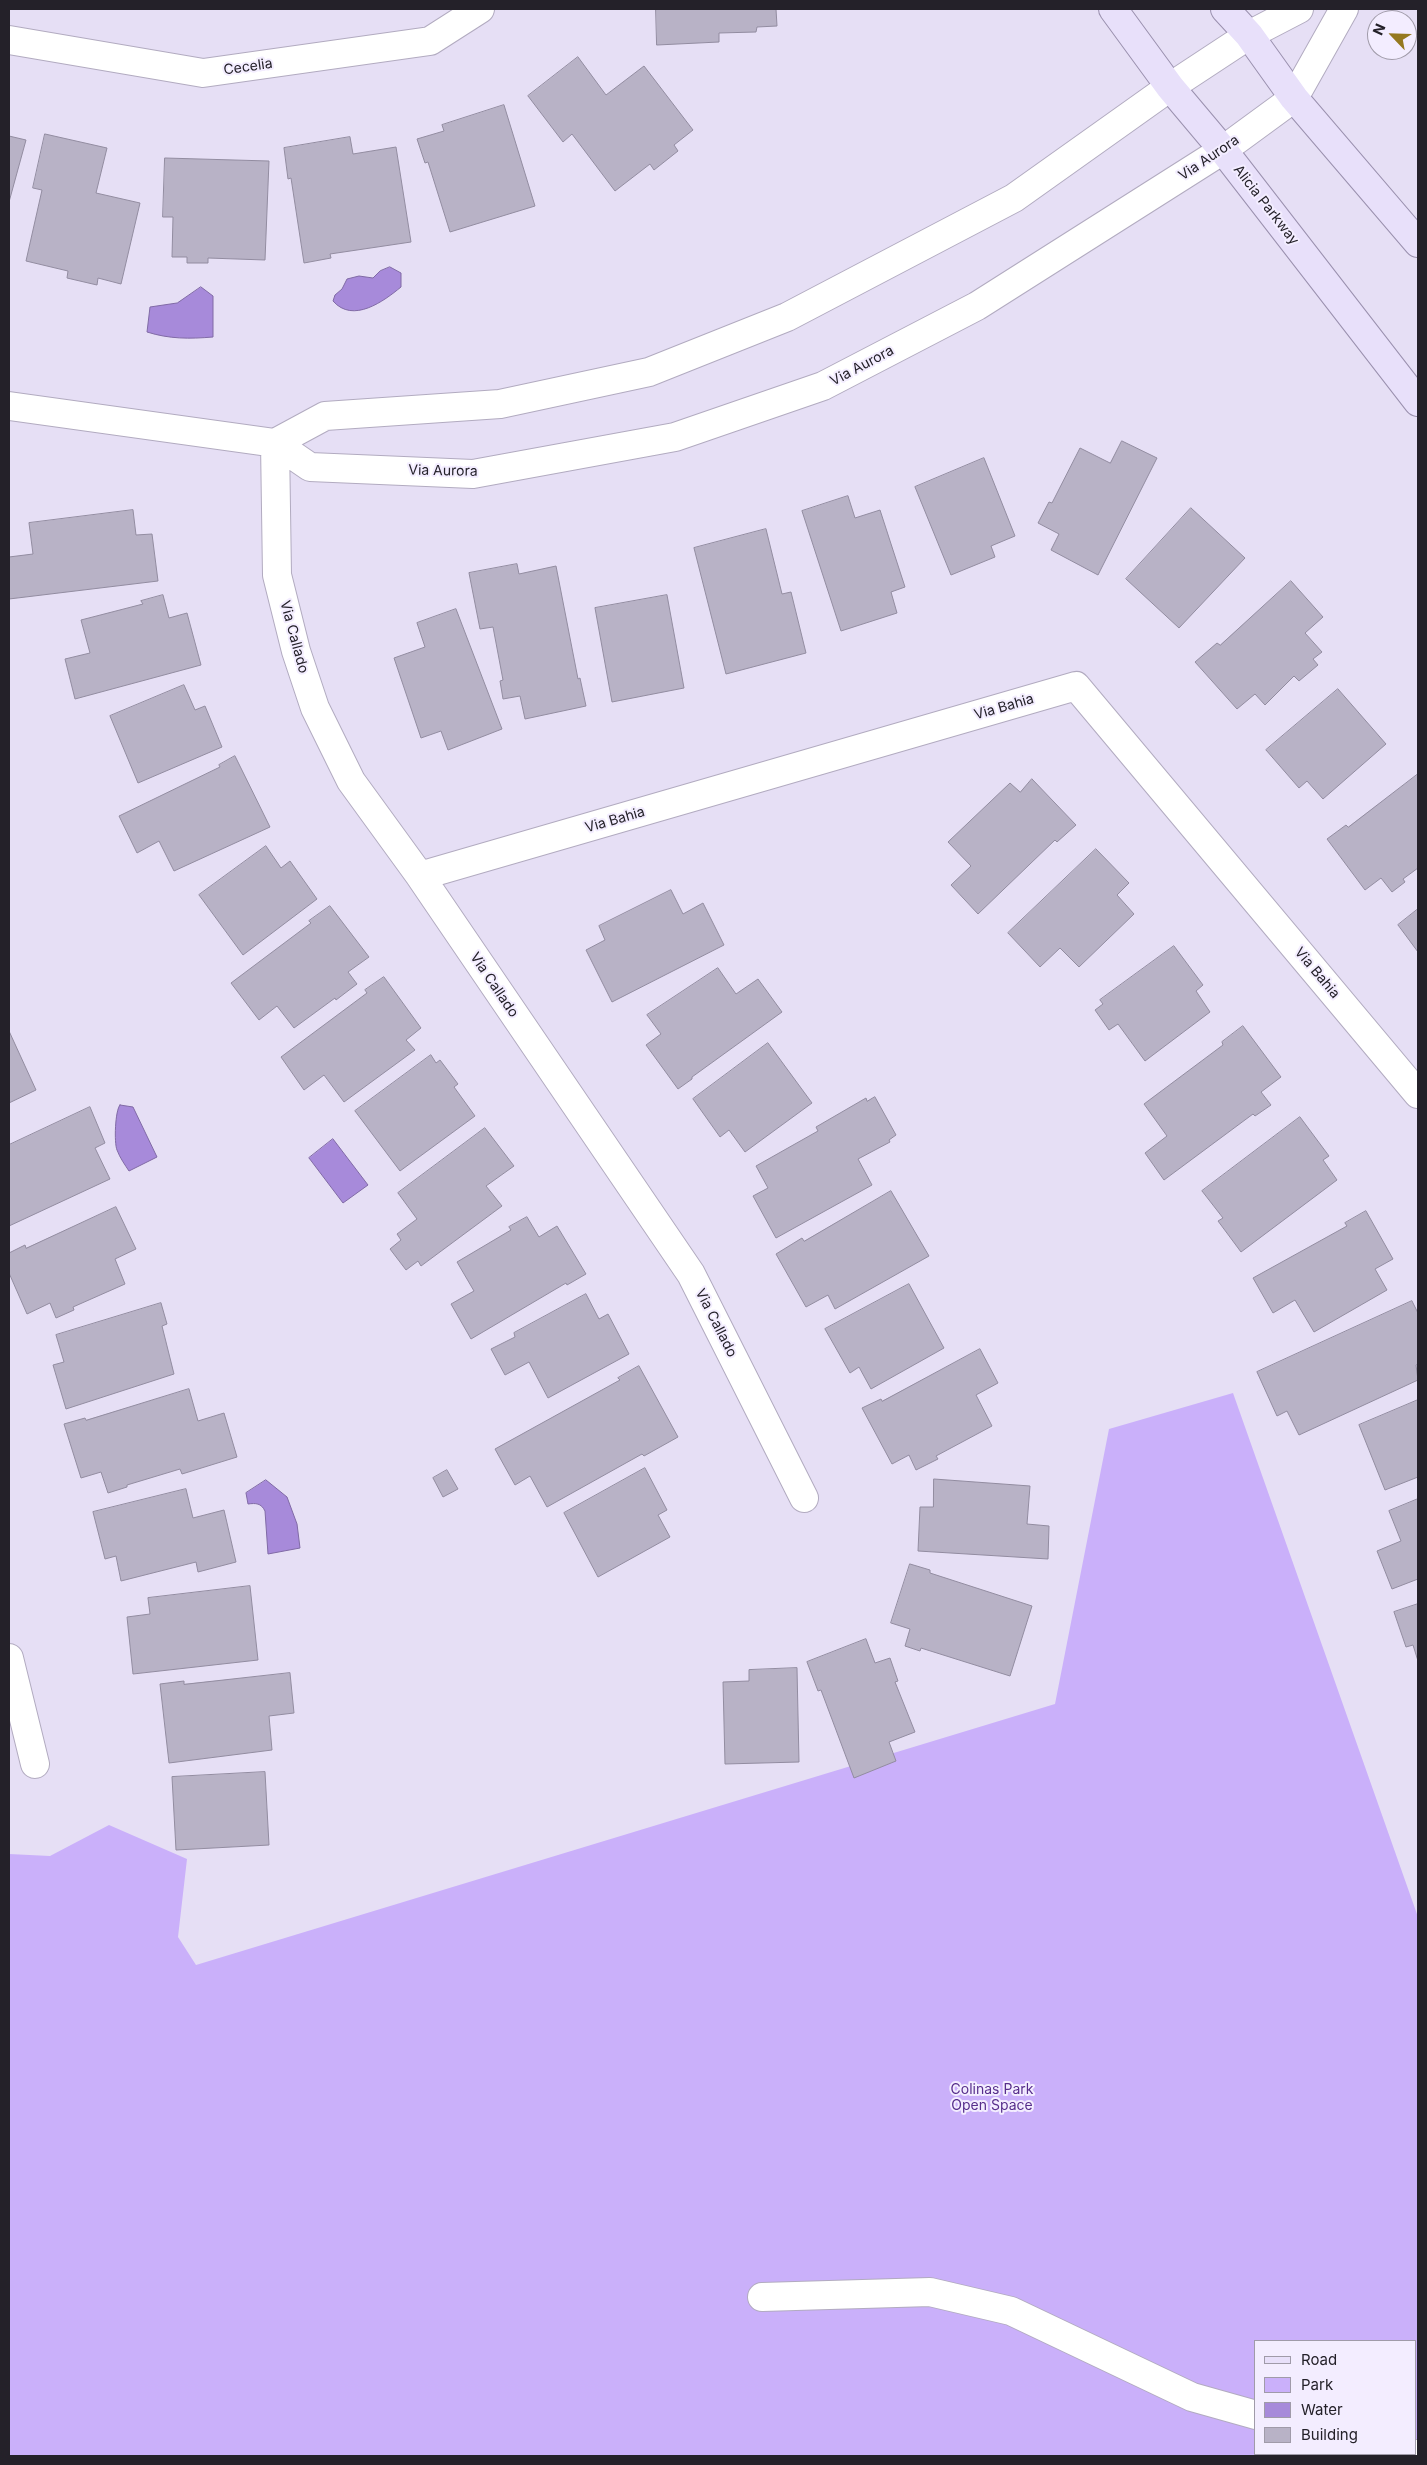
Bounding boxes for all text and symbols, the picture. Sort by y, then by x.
north arrow [1367,10,1417,60]
text: N [1369,21,1389,37]
street label: Cecelia [222,55,274,79]
street label: Via Aurora [1176,132,1242,184]
street label: Alicia Parkway [1230,162,1302,248]
street label: Via Aurora [827,342,897,390]
street label: Via Aurora [408,462,478,480]
street label: Via Callado [276,599,312,675]
street label: Via Bahia [972,690,1036,724]
street label: Via Bahia [583,803,647,837]
street label: Via Bahia [1291,944,1343,1002]
street label: Via Callado [466,949,522,1021]
street label: Via Callado [692,1286,740,1360]
park label: Colinas Park Open Space [951,2082,1033,2114]
legend [1254,2340,1417,2455]
text: Road [1301,2350,1337,2369]
text: Park [1301,2375,1333,2394]
text: Water [1301,2400,1343,2419]
text: Building [1301,2425,1358,2444]

